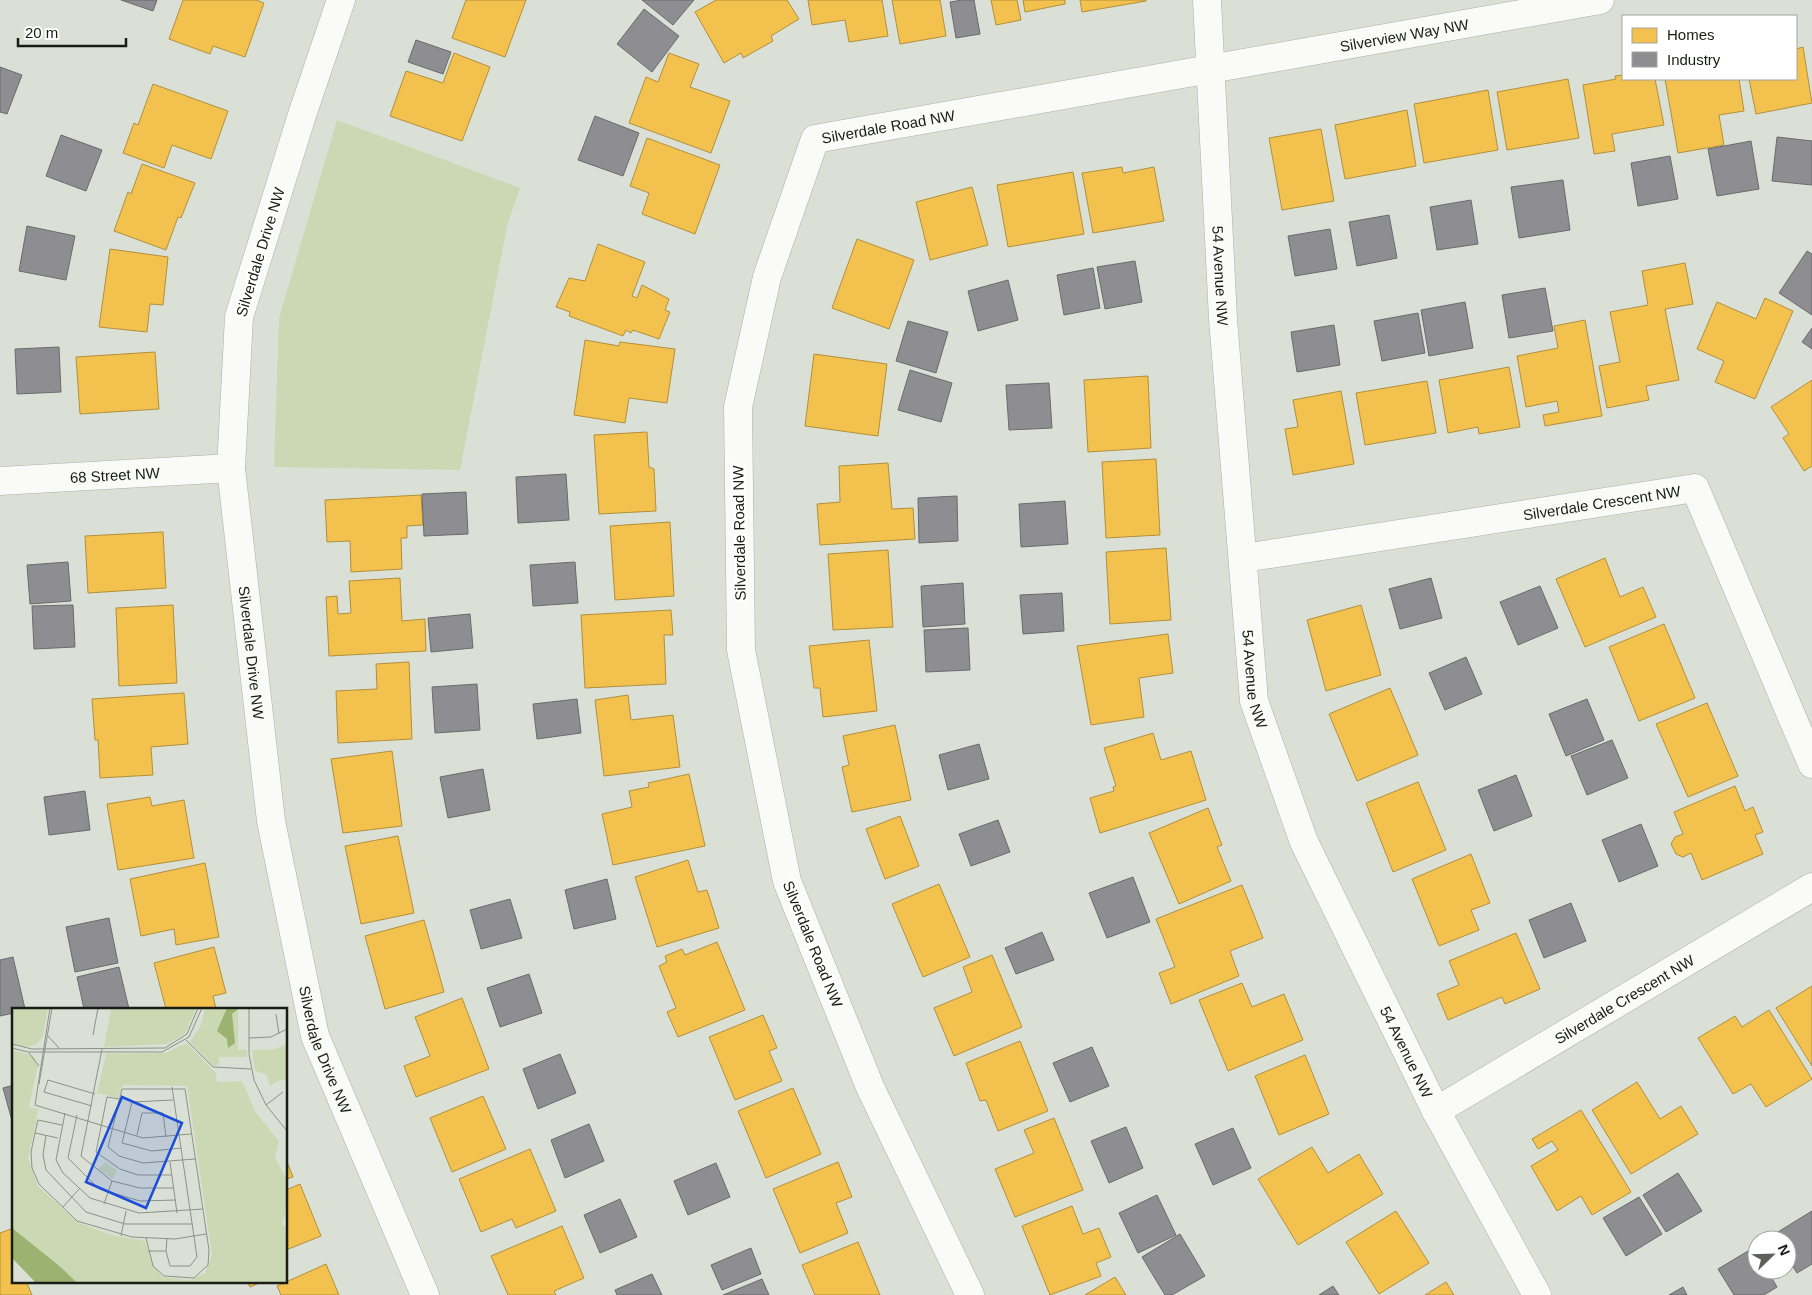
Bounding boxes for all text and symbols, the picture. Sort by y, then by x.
scale bar [18,15,125,47]
street label: Silverview Way NW [1338,15,1471,54]
legend [1622,15,1797,80]
text: 20 m [25,24,58,41]
text: Homes [1667,26,1715,43]
text: Industry [1667,51,1721,68]
street label: Silverdale Road NW [820,106,957,146]
street label: Silverdale Drive NW [232,185,288,319]
street label: 54 Avenue NW [1210,225,1232,327]
street label: 68 Street NW [69,463,161,486]
street label: Silverdale Road NW [729,464,749,601]
street label: Silverdale Crescent NW [1522,482,1683,523]
street label: Silverdale Drive NW [236,585,268,721]
street label: 54 Avenue NW [1240,629,1272,731]
street label: Silverdale Road NW [780,878,846,1011]
street label: Silverdale Crescent NW [1551,950,1698,1047]
street label: Silverdale Drive NW [296,984,356,1117]
street label: 54 Avenue NW [1377,1003,1437,1101]
inset map [12,1008,288,1282]
north arrow [1747,1230,1797,1280]
text: N [1775,1242,1793,1258]

